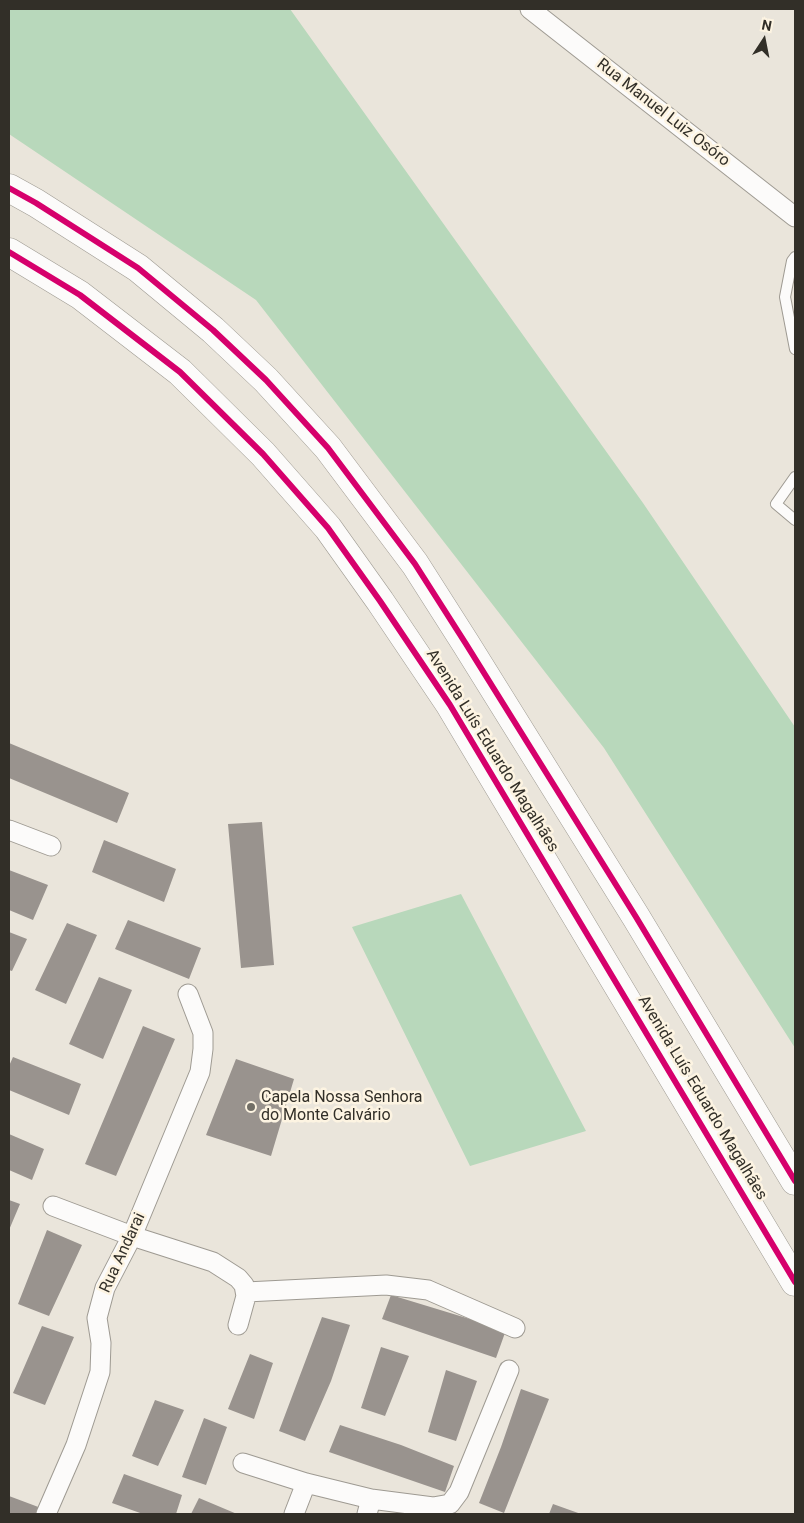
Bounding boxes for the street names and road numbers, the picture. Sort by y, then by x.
street label: Rua Manuel Luiz Osóro [593,55,733,171]
street label: Avenida Luís Eduardo Magalhães [422,646,562,856]
street label: Avenida Luís Eduardo Magalhães [633,992,771,1204]
street label: Rua Andarai [96,1210,150,1296]

